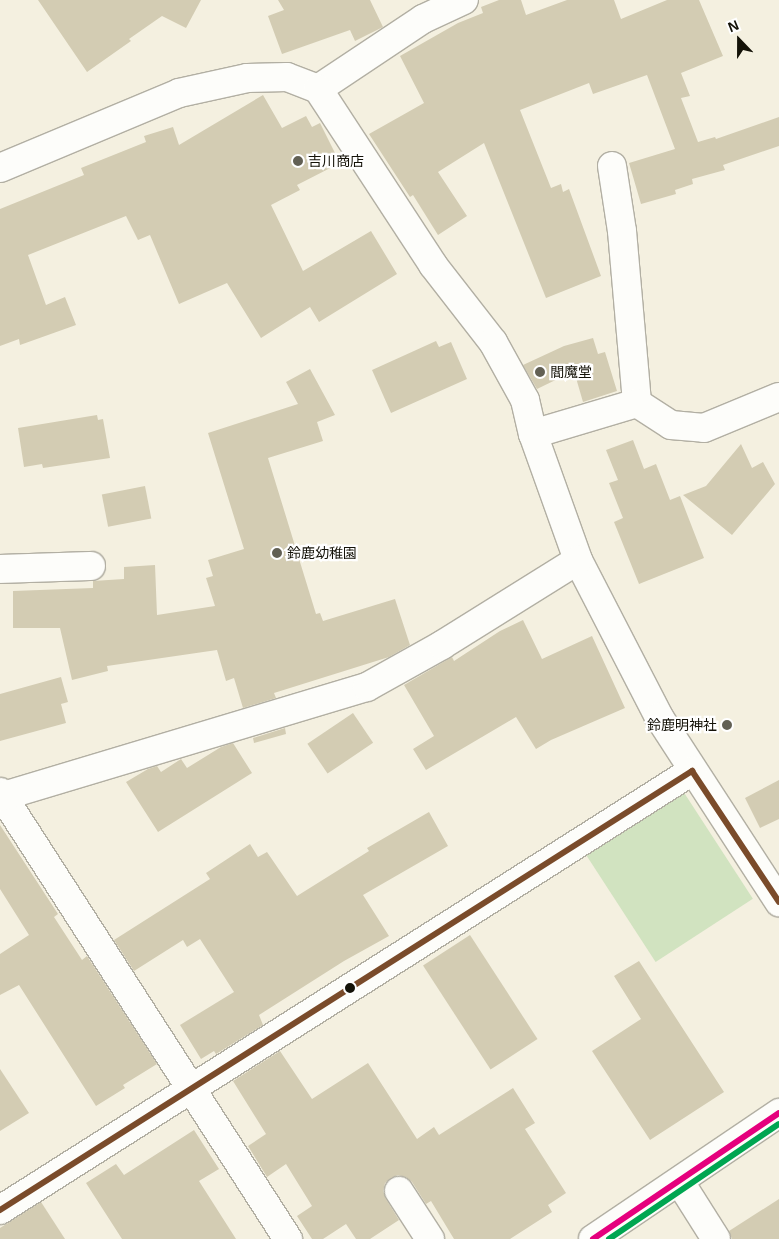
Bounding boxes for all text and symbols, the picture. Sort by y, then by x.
north arrow [714,15,764,65]
text: N [726,17,741,35]
place label: 吉川商店 [308,153,364,169]
marker: 吉川商店 [292,155,304,167]
place label: 閻魔堂 [550,364,592,380]
marker: 閻魔堂 [534,366,546,378]
place label: 鈴鹿幼稚園 [287,545,357,561]
marker: 鈴鹿幼稚園 [271,547,283,559]
place label: 鈴鹿明神社 [647,717,717,733]
marker: 鈴鹿明神社 [721,719,733,731]
unlabelled marker [345,983,355,993]

